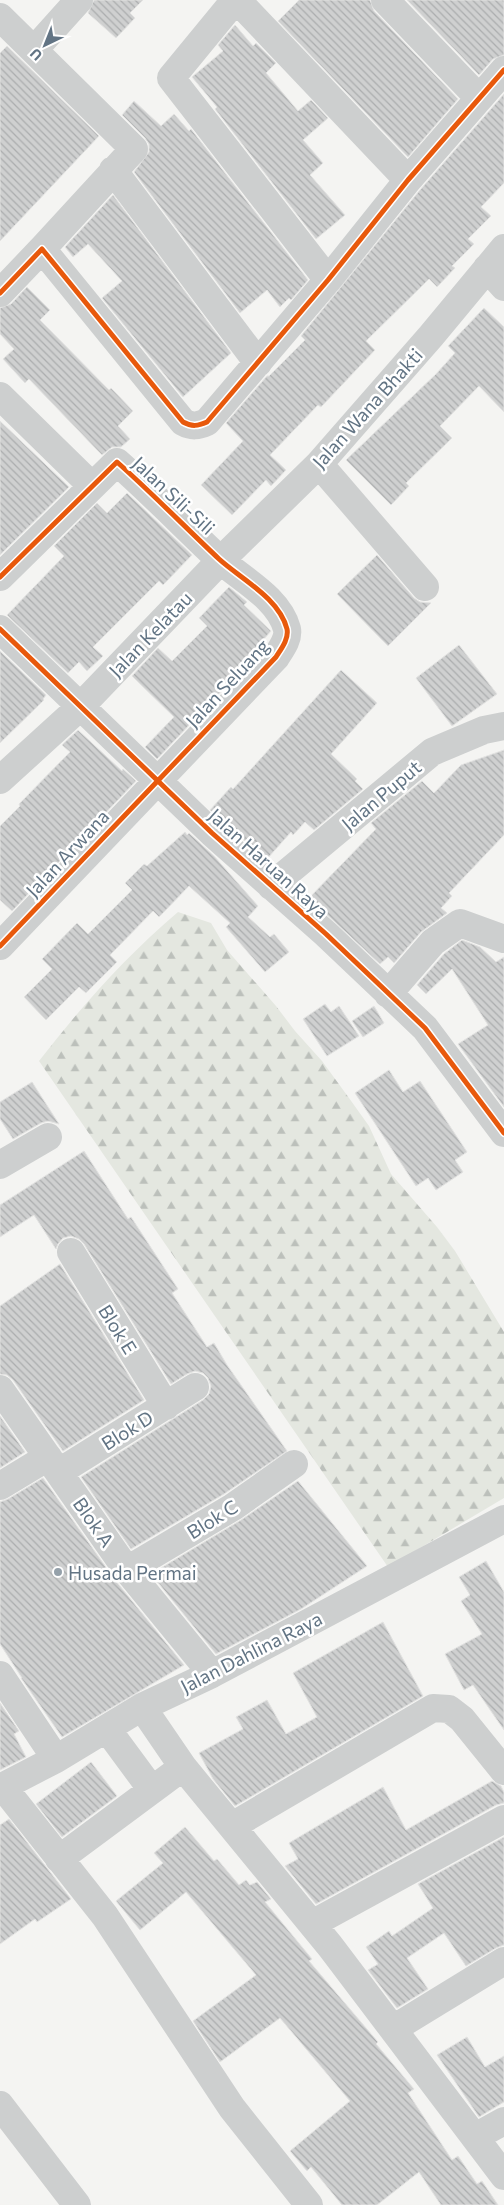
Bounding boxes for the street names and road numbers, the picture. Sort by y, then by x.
street label: Jalan Wana Bhakti [307,343,427,473]
street label: Jalan Sili-Sili [128,451,220,539]
street label: Jalan Kelatau [104,586,196,682]
street label: Jalan Seluang [180,634,274,732]
street label: Jalan Puput [336,755,426,835]
street label: Jalan Haruan Raya [204,803,334,923]
street label: Jalan Arwana [21,804,113,902]
street label: Blok E [94,1300,142,1358]
street label: Blok D [97,1405,157,1455]
street label: Blok A [69,1493,119,1551]
street label: Blok C [182,1495,242,1543]
street label: Jalan Dahlina Raya [176,1606,326,1698]

